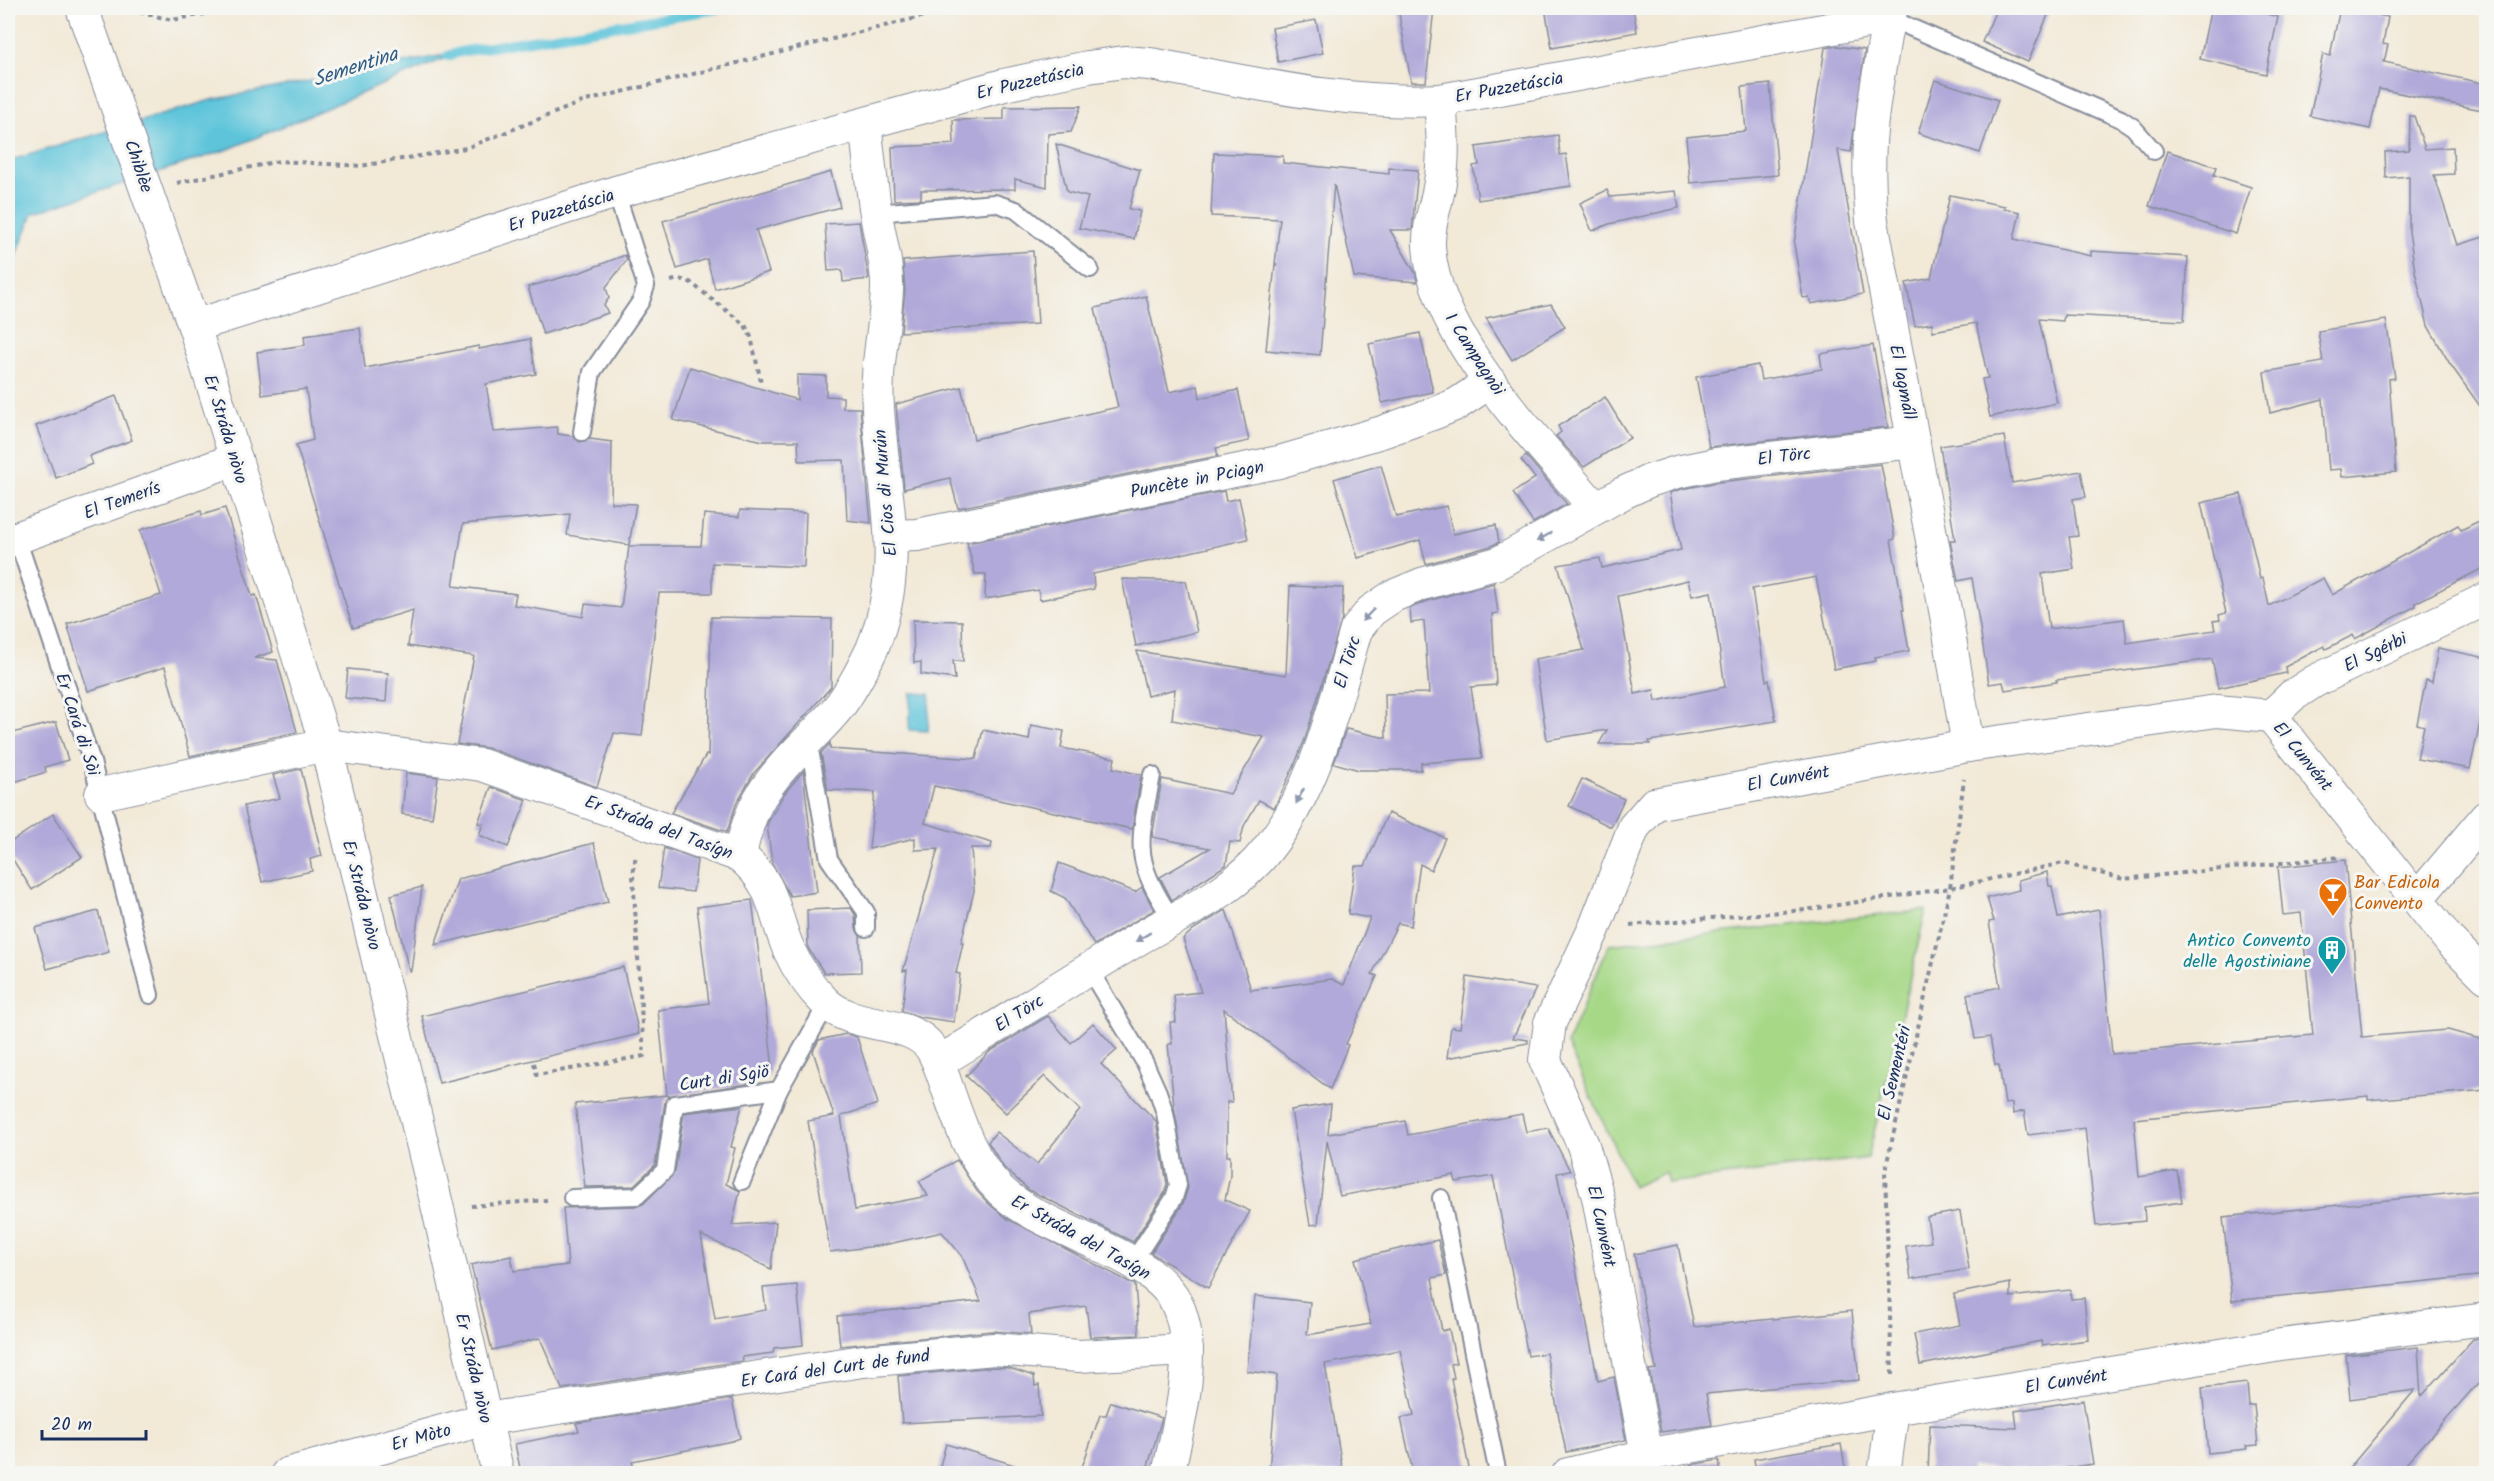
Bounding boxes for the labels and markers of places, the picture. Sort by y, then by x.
place label: Bar Edicola Convento [2354,869,2440,919]
bar icon: Bar Edicola Convento [2317,876,2349,918]
place label: Antico Convento delle Agostiniane [2183,927,2311,977]
building icon: Antico Convento delle Agostiniane [2316,934,2348,976]

